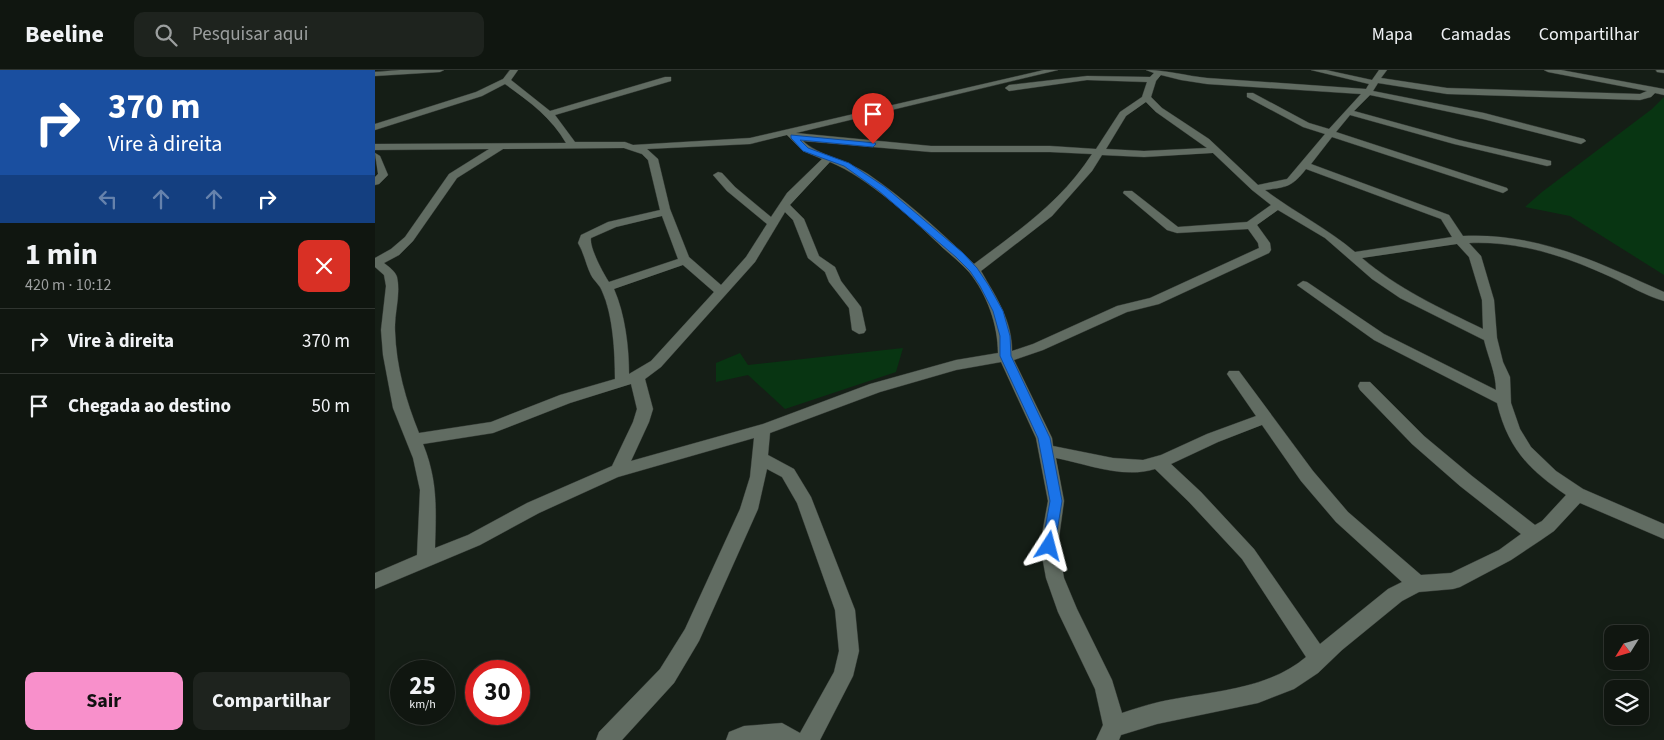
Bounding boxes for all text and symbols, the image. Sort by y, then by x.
search box [134,12,484,57]
text: Beeline [25,17,104,52]
icon: search [152,21,180,49]
text: Pesquisar aqui [192,21,308,48]
text: Mapa [1372,22,1413,47]
text: Camadas [1441,22,1511,47]
text: Compartilhar [1539,22,1639,47]
text: 370 m [108,82,200,132]
icon: right [25,90,90,155]
pin [852,93,894,144]
icon: arrive [859,100,887,128]
text: Vire à direita [108,128,222,160]
icon: left [94,185,122,213]
icon: ahead [147,185,175,213]
icon: ahead [200,185,228,213]
icon: right [253,185,281,213]
text: 1 min [25,233,98,276]
button: close [298,240,350,292]
text: 420 m · 10:12 [25,274,112,296]
icon: right [25,327,53,355]
text: Vire à direita [68,328,174,355]
text: 370 m [302,328,350,355]
icon: arrive [25,392,53,420]
text: Chegada ao destino [68,393,231,420]
text: 50 m [312,393,350,420]
position arrow [1022,519,1074,571]
north arrow [1604,625,1649,670]
map controls [1604,625,1649,725]
speed limit sign: 30 [465,660,530,725]
text: 25 [409,668,436,704]
button: Sair [25,672,183,730]
button: Compartilhar [193,672,350,730]
button: layers [1604,680,1649,725]
text: km/h [409,696,436,713]

